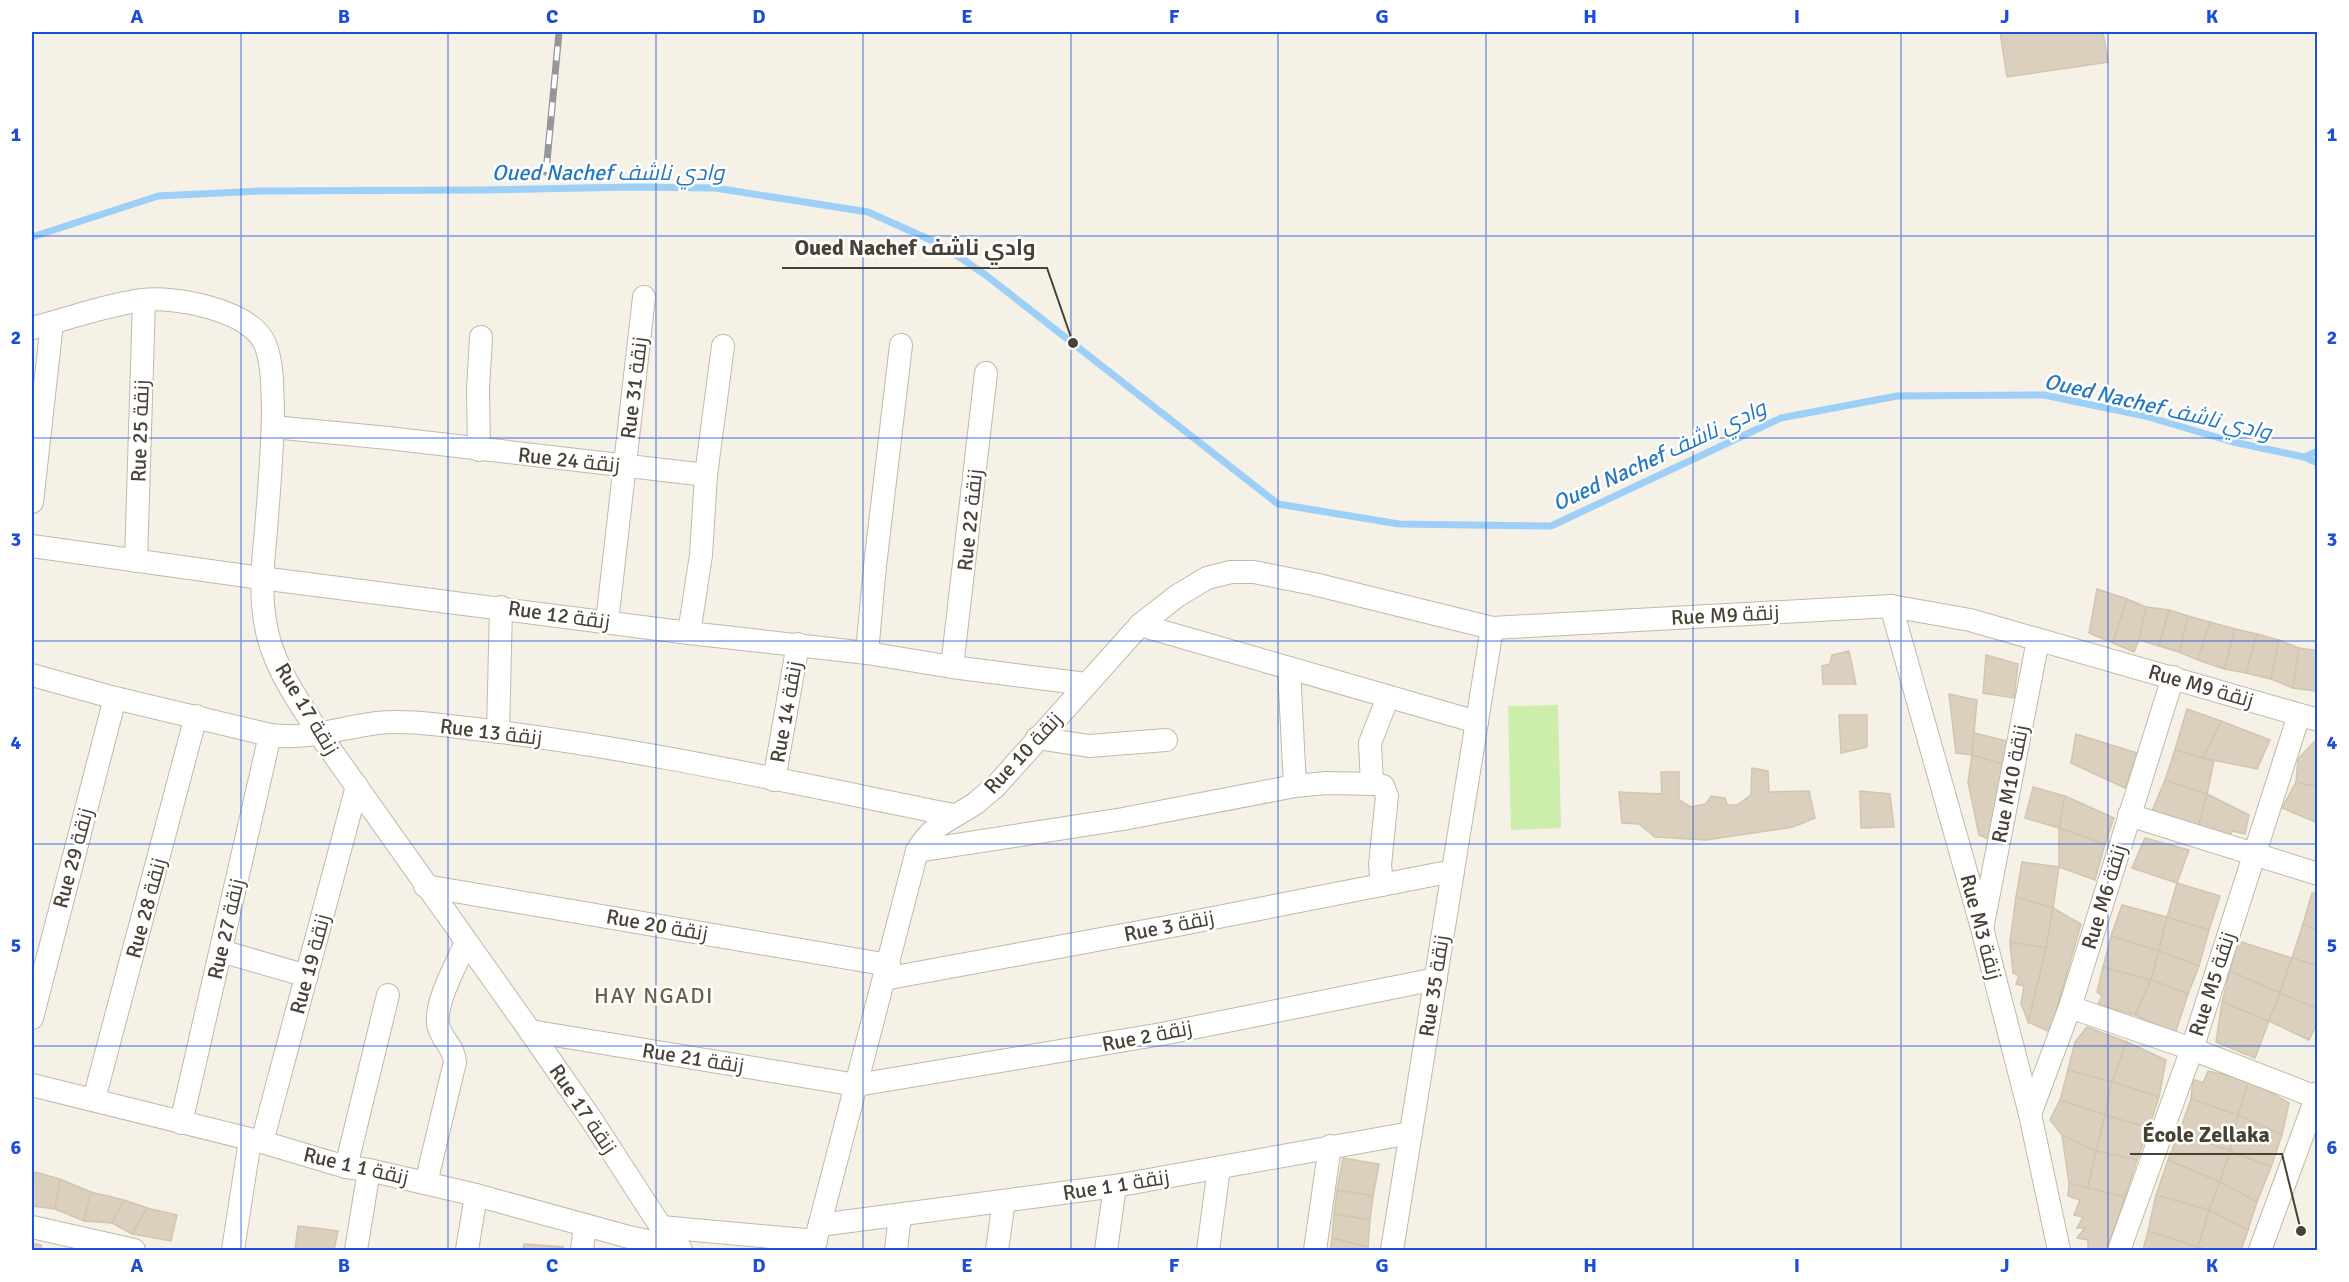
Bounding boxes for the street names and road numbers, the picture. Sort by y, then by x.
street label: Rue 31 زنقة [615,335,653,441]
street label: Rue 25 زنقة [125,379,155,483]
street label: Rue 24 زنقة [517,442,621,478]
street label: Rue 22 زنقة [952,468,988,572]
street label: Rue 12 زنقة [506,595,612,635]
street label: Rue M9 زنقة [1670,599,1780,631]
street label: Rue 17 زنقة [269,658,345,760]
street label: Rue 14 زنقة [764,659,808,765]
street label: Rue M9 زنقة [2145,659,2257,713]
street label: Rue 10 زنقة [978,707,1068,799]
street label: Rue 13 زنقة [438,713,544,751]
street label: Rue M10 زنقة [1986,723,2034,845]
street label: Rue 29 زنقة [47,805,99,911]
street label: Rue M6 زنقة [2076,841,2132,953]
street label: Rue 28 زنقة [120,855,172,961]
street label: Rue M3 زنقة [1954,871,2008,983]
street label: Rue 27 زنقة [202,876,250,982]
street label: Rue 20 زنقة [604,903,710,947]
street label: Rue 3 زنقة [1122,905,1216,947]
street label: Rue 19 زنقة [284,911,336,1017]
street label: Rue M5 زنقة [2183,928,2241,1040]
street label: Rue 35 زنقة [1413,933,1455,1039]
street label: Rue 2 زنقة [1100,1015,1194,1057]
street label: Rue 21 زنقة [640,1037,746,1079]
street label: Rue 17 زنقة [544,1059,622,1159]
street label: Rue 1 زنقة 1 [301,1141,411,1191]
street label: Rue 1 زنقة 1 [1061,1164,1171,1206]

